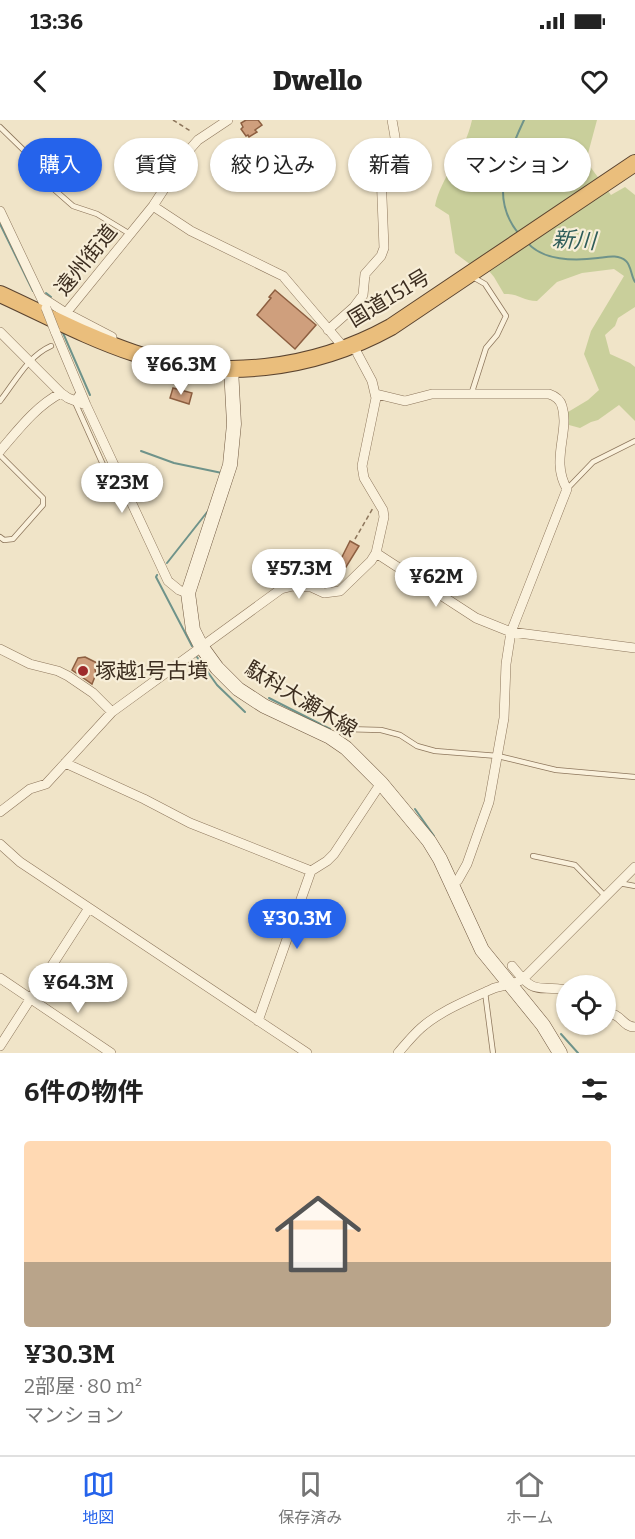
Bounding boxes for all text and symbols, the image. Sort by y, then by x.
text: 13:36 [30,8,83,35]
icon: back [24,65,57,98]
text: Dwello [273,65,362,97]
icon: heart [578,65,611,98]
chip: 購入 [18,138,102,192]
chip: 賃貸 [114,138,198,192]
chip: 絞り込み [210,138,336,192]
chip: 新着 [348,138,432,192]
chip: マンション [444,138,591,192]
street label: 遠州街道 [49,219,123,301]
water label: 新川 [551,225,599,255]
street label: 国道151号 [343,263,435,333]
pin: ¥66.3M [132,345,230,396]
text: ¥66.3M [146,352,216,376]
pin: ¥23M [86,463,158,514]
text: ¥23M [95,470,149,494]
pin: ¥57.3M [250,549,348,600]
text: ¥57.3M [266,556,332,580]
pin: ¥62M [400,557,472,608]
text: ¥62M [409,564,463,588]
street label: 駄科大瀬木線 [240,655,362,743]
place label: 塚越1号古墳 [95,658,209,684]
marker: 塚越1号古墳 [76,664,90,678]
pin: ¥30.3M [248,899,346,950]
text: ¥30.3M [262,906,332,930]
pin: ¥64.3M [29,963,127,1014]
text: ¥64.3M [42,970,114,994]
map controls [556,975,616,1035]
button: locate [556,975,616,1035]
icon: filters [578,1073,611,1106]
text: 6件の物件 [24,1077,143,1108]
icon: home [264,1180,372,1288]
text: ¥30.3M [24,1339,115,1370]
text: 2部屋 · 80 m² [24,1374,142,1398]
text: マンション [24,1403,124,1427]
tab: 地図 [82,1468,115,1528]
tab: 保存済み [278,1468,342,1528]
tab: ホーム [506,1468,553,1528]

